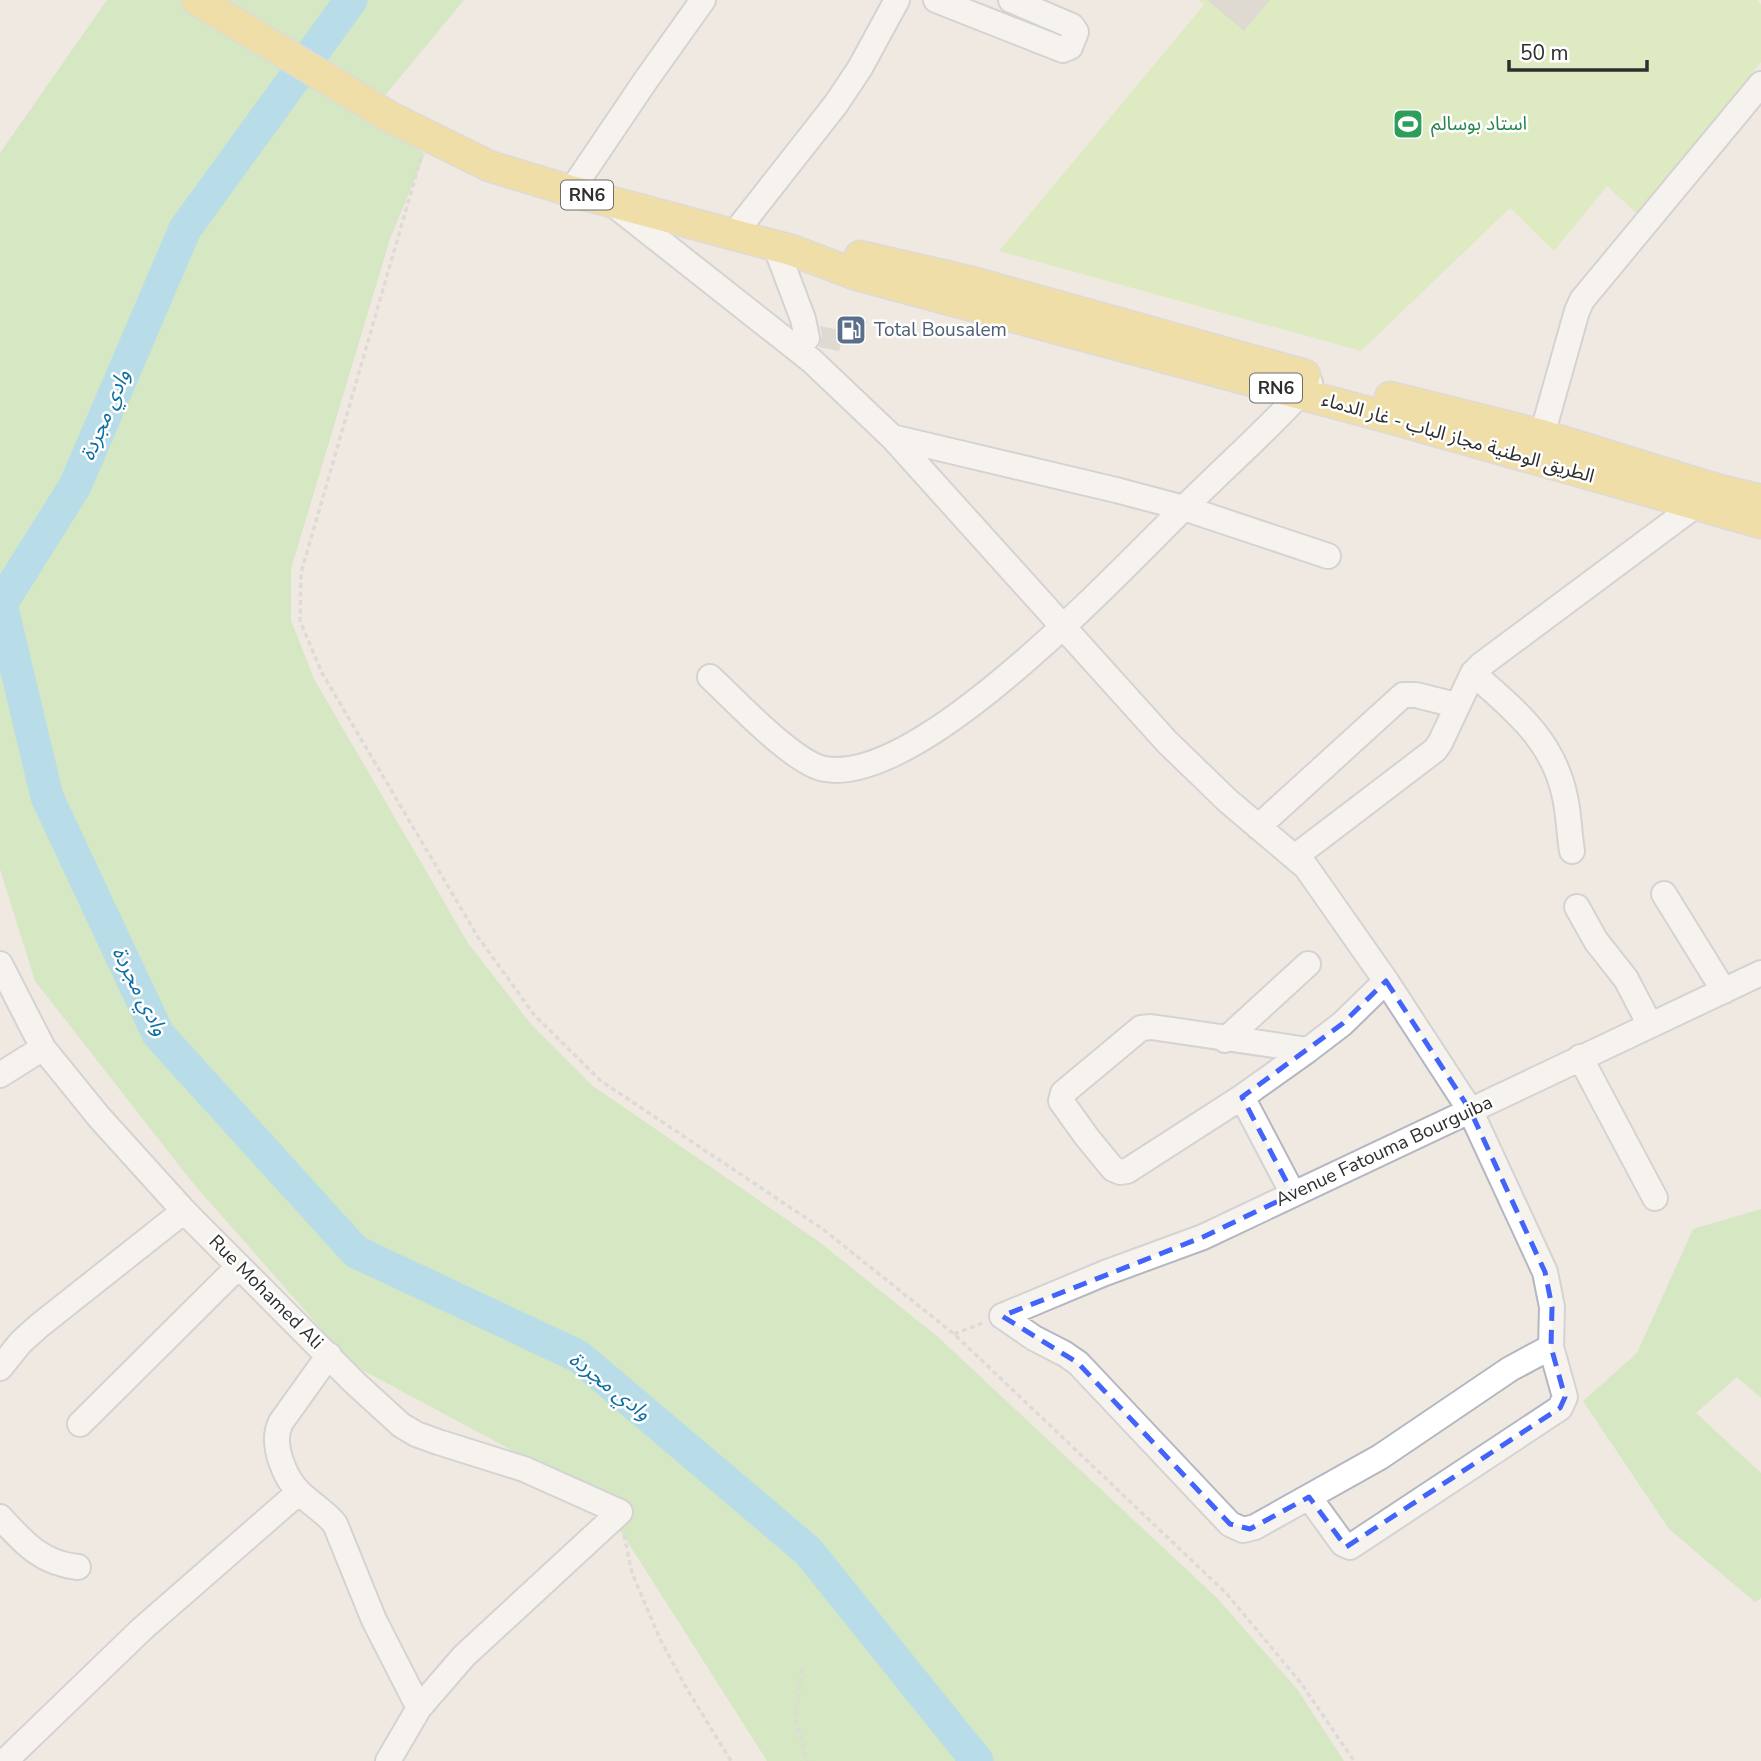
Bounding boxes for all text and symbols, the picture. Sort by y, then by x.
scale bar [1509,28,1647,72]
text: 50 m [1520,39,1569,67]
sports icon: استاد بوسالم [1391,107,1425,141]
place label: استاد بوسالم [1431,111,1527,138]
road number: RN6 [561,180,613,210]
fuel station icon: Total Bousalem [834,313,868,347]
place label: Total Bousalem [874,317,1007,343]
water label: وادي مجردة [73,365,138,466]
road number: RN6 [1250,374,1302,402]
street label: الطريق الوطنية مجاز الباب - غار الدماء [1319,387,1597,489]
water label: وادي مجردة [104,942,174,1041]
street label: Avenue Fatouma Bourguiba [1271,1089,1497,1213]
street label: Rue Mohamed Ali [203,1229,329,1355]
water label: وادي مجردة [562,1345,657,1428]

